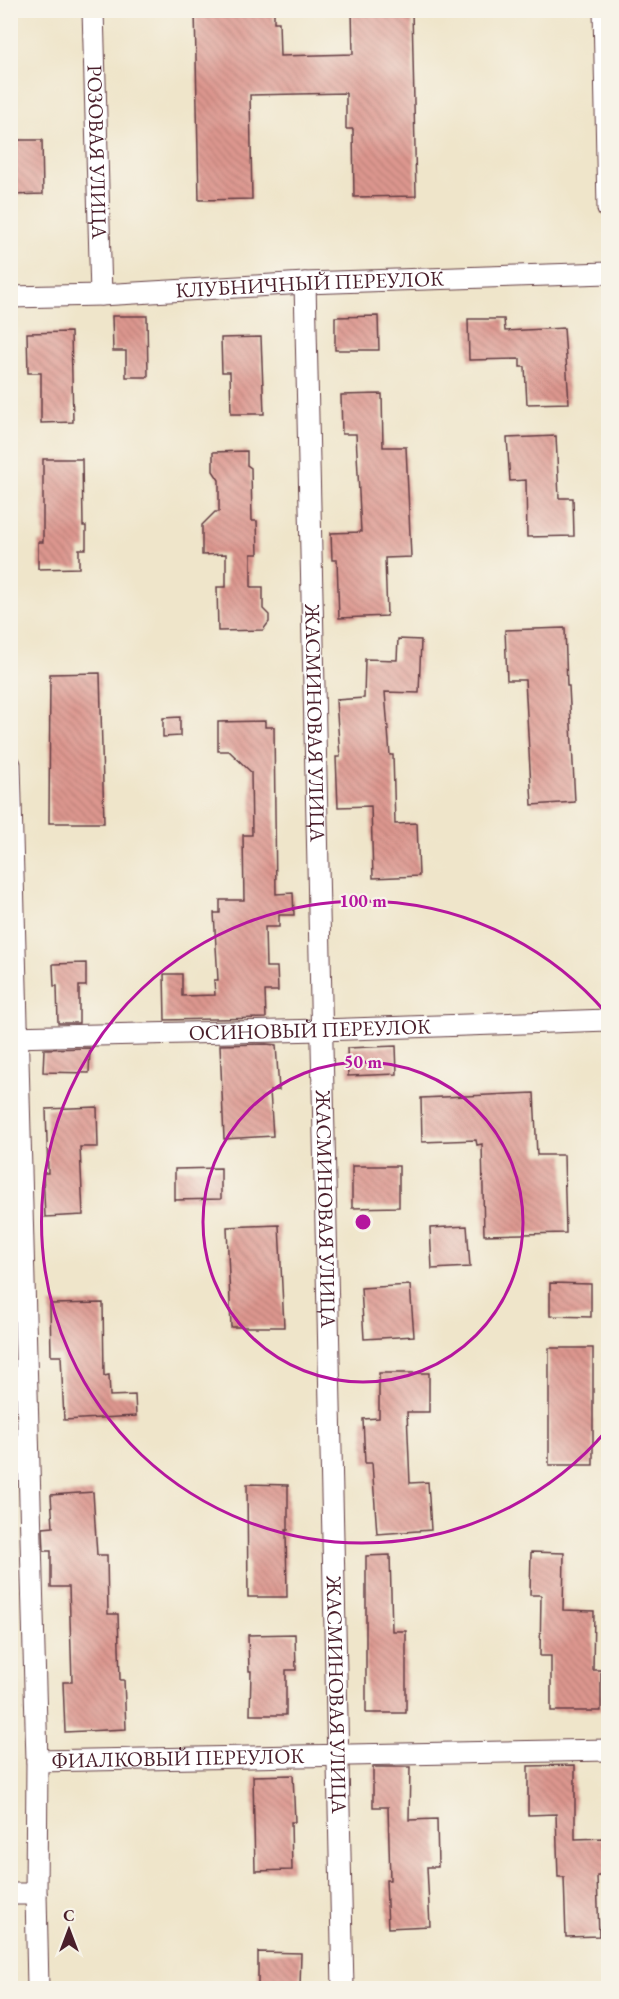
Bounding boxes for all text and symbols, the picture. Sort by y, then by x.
street label: РОЗОВАЯ УЛИЦА [82,65,113,240]
street label: КЛУБНИЧНЫЙ ПЕРЕУЛОК [175,264,444,304]
street label: ЖАСМИНОВАЯ УЛИЦА [299,603,331,843]
text: 100 m [339,889,387,912]
street label: ОСИНОВЫЙ ПЕРЕУЛОК [189,1012,431,1046]
text: 50 m [344,1050,382,1073]
street label: ЖАСМИНОВАЯ УЛИЦА [310,1088,342,1329]
centre of rings [353,1212,373,1232]
street label: ЖАСМИНОВАЯ УЛИЦА [321,1574,353,1814]
street label: ФИАЛКОВЫЙ ПЕРЕУЛОК [51,1742,305,1774]
north arrow [39,1900,99,1960]
text: С [63,1905,75,1926]

